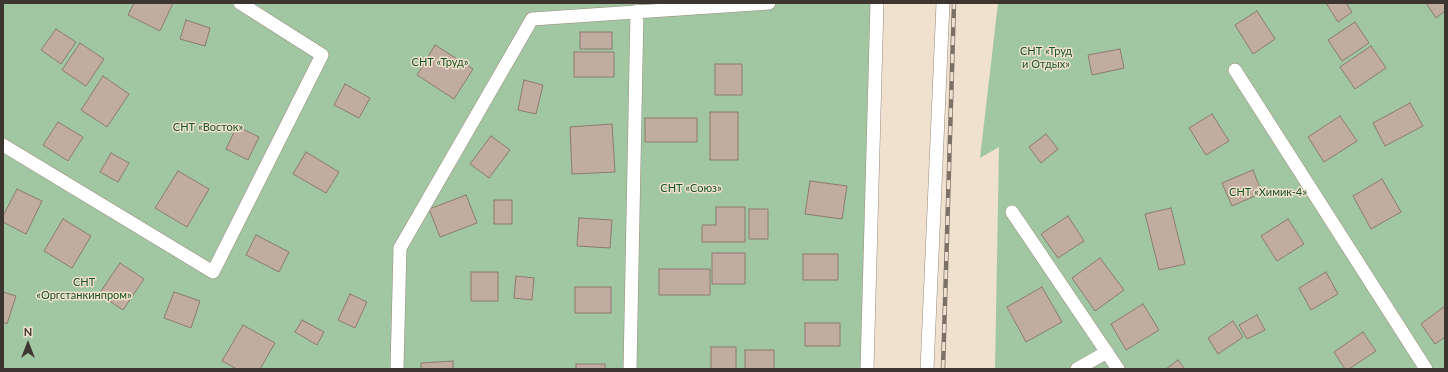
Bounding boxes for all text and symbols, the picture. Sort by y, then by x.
park label: СНТ «Труд и Отдых» [1020,44,1072,70]
park label: СНТ «Труд» [412,55,468,69]
park label: СНТ «Восток» [173,120,243,134]
park label: СНТ «Союз» [660,181,722,195]
park label: СНТ «Химик-4» [1229,185,1307,199]
park label: СНТ «Оргстанкинпром» [36,275,132,301]
north arrow [8,324,48,364]
text: N [24,325,32,338]

